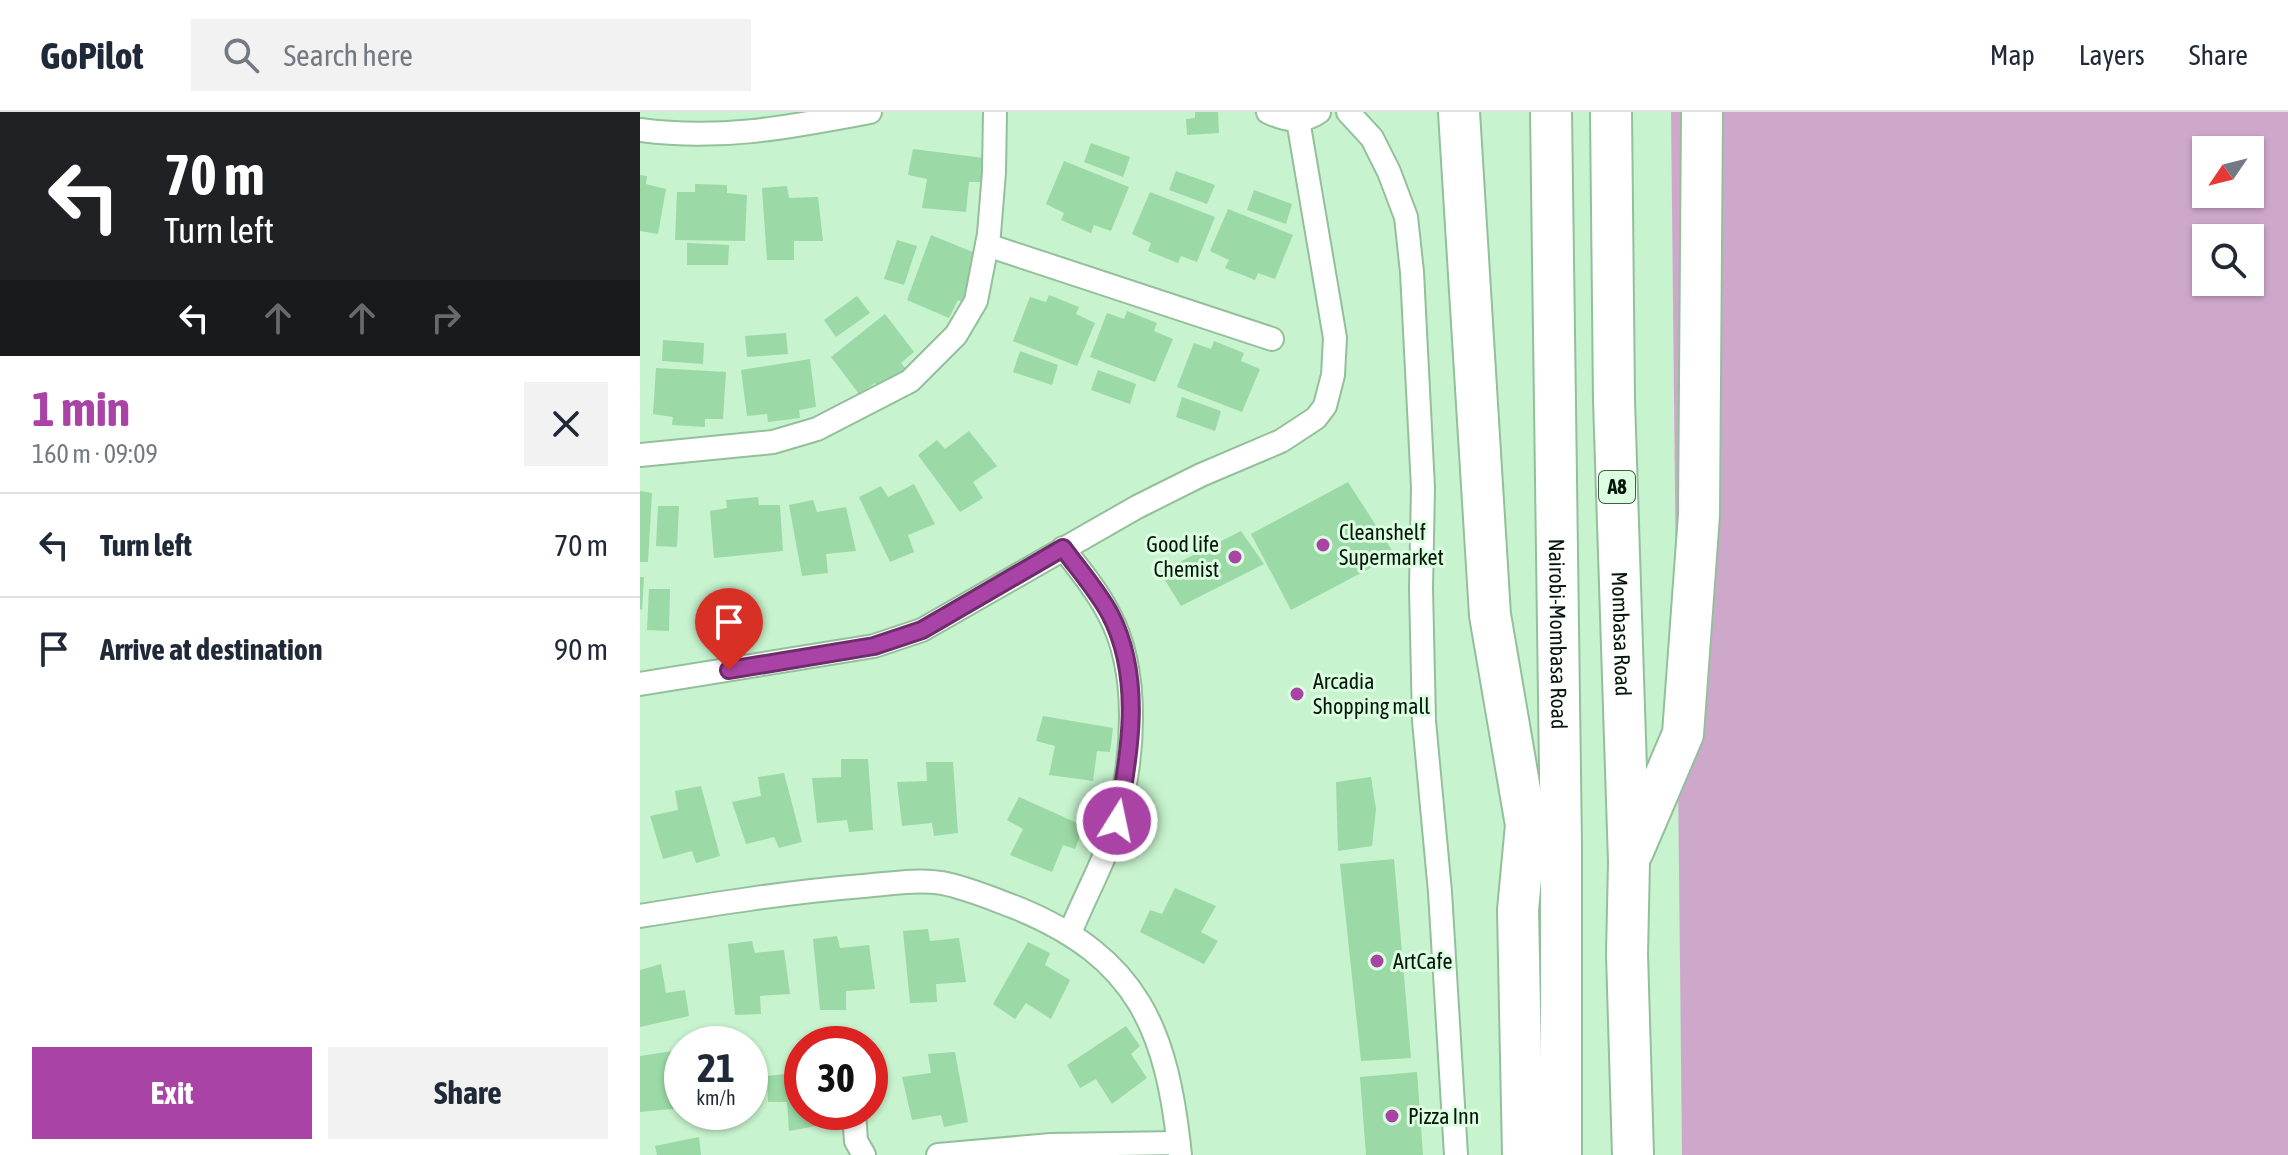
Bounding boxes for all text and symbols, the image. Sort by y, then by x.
search box [191,19,751,91]
icon: search [219,33,263,77]
text: GoPilot [40,34,143,77]
text: Search here [283,38,413,72]
text: Map [1990,39,2035,71]
text: Layers [2079,39,2145,71]
text: Share [2189,39,2248,71]
north arrow [2192,136,2264,208]
map controls [2192,136,2264,296]
text: 70 m [164,143,265,207]
icon: left [32,144,136,248]
text: Turn left [164,209,274,251]
button: search [2192,224,2264,296]
icon: left [172,296,216,340]
icon: ahead [256,296,300,340]
icon: ahead [340,296,384,340]
icon: right [424,296,468,340]
text: 1 min [32,381,130,436]
button: close [524,382,608,466]
text: 160 m · 09:09 [32,439,158,469]
road number: A8 [1599,471,1635,503]
place label: Cleanshelf Supermarket [1339,519,1444,570]
icon: left [32,523,76,567]
text: Turn left [100,528,192,562]
text: 70 m [554,528,608,562]
place label: Good life Chemist [1146,531,1219,582]
marker: Cleanshelf Supermarket [1314,536,1332,554]
street label: Nairobi-Mombasa Road [1544,538,1572,730]
marker: Good life Chemist [1226,548,1244,566]
street label: Mombasa Road [1607,571,1637,697]
pin [695,588,763,670]
icon: arrive [707,600,751,644]
icon: arrive [32,627,76,671]
text: Arrive at destination [100,632,322,666]
text: 90 m [554,632,608,666]
place label: Arcadia Shopping mall [1313,668,1430,719]
marker: Arcadia Shopping mall [1288,685,1306,703]
position arrow [1075,779,1159,863]
place label: ArtCafe [1393,948,1453,974]
marker: ArtCafe [1368,952,1386,970]
speed limit sign: 30 [784,1026,888,1130]
text: 21 [697,1045,735,1090]
button: Exit [32,1047,312,1139]
button: Share [328,1047,608,1139]
text: km/h [696,1086,736,1109]
place label: Pizza Inn [1408,1103,1479,1129]
marker: Pizza Inn [1383,1107,1401,1125]

